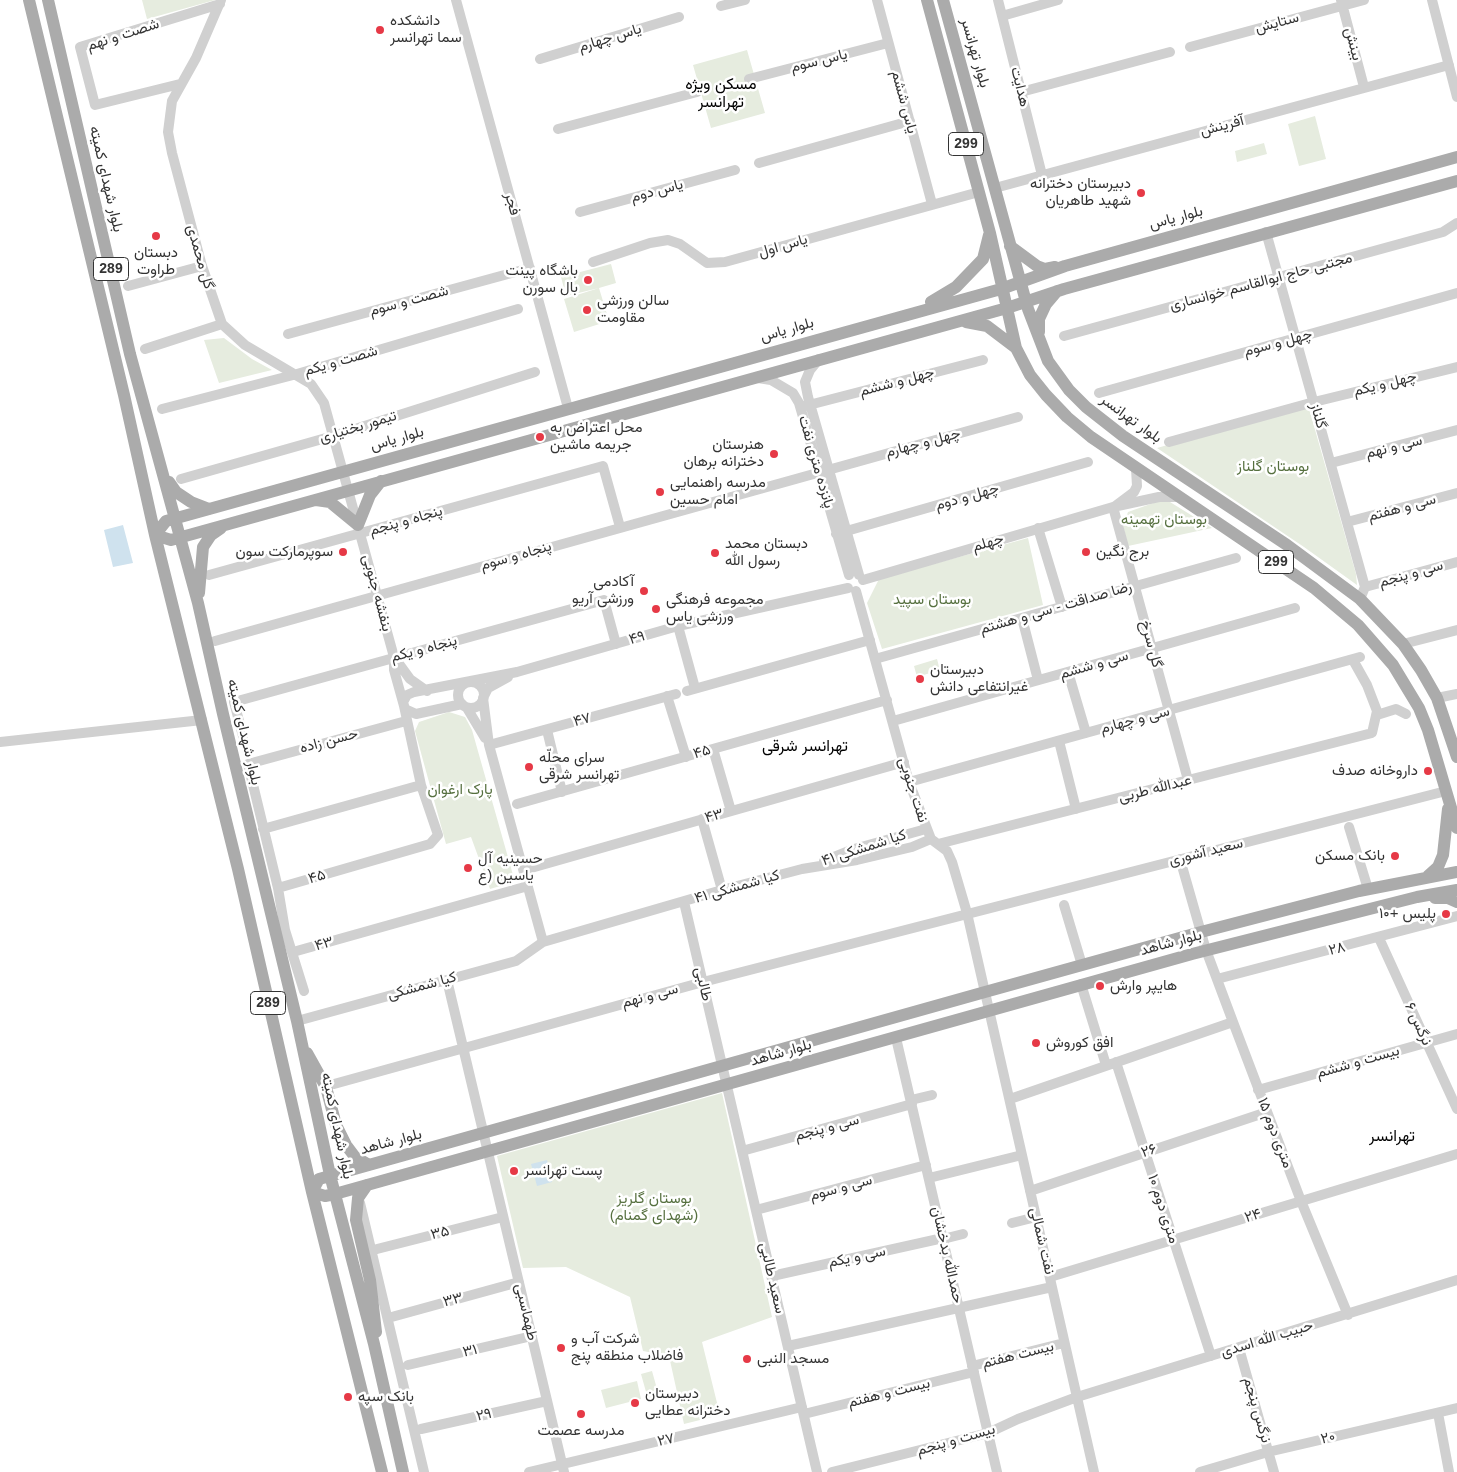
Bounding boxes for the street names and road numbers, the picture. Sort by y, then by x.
street label: ستایش [1253,9,1301,37]
street label: شصت و نهم [85,15,161,55]
street label: بلوار تهرانسر [956,16,994,90]
street label: یاس چهارم [576,20,644,56]
street label: بینش [1340,26,1366,62]
street label: یاس سوم [789,45,849,77]
street label: هدایت [1006,65,1034,109]
street label: یاس ششم [887,69,921,135]
street label: آفرینش [1198,112,1246,140]
street label: بلوار شهدای کمیته [85,124,127,234]
road number: 299 [948,132,984,156]
street label: یاس دوم [629,175,685,207]
street label: فجر [500,191,524,217]
street label: بلوار یاس [1147,202,1205,234]
street label: گل محمدی [182,223,218,291]
street label: یاس اول [756,230,810,262]
street label: مجتبی حاج ابوالقاسم خوانساری [1168,249,1354,315]
road number: 289 [94,258,128,280]
street label: شصت و سوم [368,282,450,320]
street label: بلوار یاس [758,314,816,346]
street label: چهل و سوم [1242,325,1314,361]
street label: شصت و یکم [302,342,380,380]
street label: چهل و ششم [858,363,936,401]
street label: چهل و یکم [1352,367,1418,401]
street label: بلوار تهرانسر [1097,391,1165,447]
street label: گلناز [1306,401,1330,431]
street label: تیمور بختیاری [317,407,399,447]
street label: پانزده متری نفت [794,414,838,510]
street label: بلوار یاس [368,423,426,455]
street label: چهل و چهارم [884,424,962,462]
street label: سی و نهم [1364,431,1424,463]
street label: چهل و دوم [933,479,1001,515]
street label: سی و هفتم [1366,490,1438,526]
street label: پنجاه و پنجم [367,502,445,540]
street label: چهلم [970,530,1006,556]
street label: پنجاه و سوم [478,537,554,575]
road number: 299 [1258,550,1294,574]
street label: بنفشه جنوبی [358,553,396,633]
street label: سی و پنجم [1377,556,1445,592]
street label: رضا صداقت - سی و هشتم [978,578,1134,638]
street label: گل سرخ [1136,618,1166,670]
street label: ۴۹ [627,627,647,649]
street label: پنجاه و یکم [389,632,459,666]
street label: سی و ششم [1058,647,1130,683]
street label: بلوار شهدای کمیته [223,677,265,787]
street label: سی و چهارم [1098,702,1172,738]
street label: ۴۷ [571,709,593,731]
street label: حسن زاده [298,725,360,757]
street label: ۴۵ [691,741,713,763]
street label: نفت جنوبی [894,755,932,825]
street label: عبدالله طربی [1117,771,1193,807]
street label: ۴۳ [703,805,725,827]
street label: کیا شمشکی ۴۱ [819,826,909,870]
street label: سعید آشوری [1167,834,1245,870]
street label: ۴۵ [306,866,328,888]
street label: ۴۱ کیا شمشکی [692,866,782,908]
street label: بلوار شاهد [1138,926,1204,960]
street label: ۴۳ [313,933,335,955]
street label: ۲۸ [1327,938,1347,960]
street label: طالبی [690,965,716,1003]
street label: کیا شمشکی [386,968,458,1004]
street label: سی و نهم [620,980,680,1012]
road number: 289 [250,991,286,1014]
street label: نرگس ۶ [1400,1000,1436,1048]
street label: بلوار شاهد [748,1036,814,1070]
street label: بیست و ششم [1314,1042,1402,1082]
street label: بلوار شهدای کمیته [317,1071,357,1181]
street label: ۱۵ متری دوم [1253,1095,1297,1171]
street label: سی و پنجم [793,1111,861,1145]
street label: بلوار شاهد [358,1125,424,1159]
street label: ۲۶ [1139,1140,1159,1162]
street label: سی و سوم [808,1171,874,1205]
street label: ۱۰ متری دوم [1143,1172,1183,1246]
street label: حمدالله بدخشان [927,1205,967,1305]
street label: ۲۴ [1243,1205,1263,1227]
street label: نفت شمالی [1026,1206,1058,1276]
street label: ۳۵ [429,1222,451,1244]
street label: سعید طالبی [755,1241,789,1315]
street label: سی و یکم [827,1242,887,1272]
street label: طهماسبی [511,1282,541,1342]
street label: ۳۳ [441,1289,465,1311]
street label: حبیب الله اسدی [1219,1316,1315,1362]
street label: بیست هفتم [980,1337,1056,1373]
street label: ۳۱ [461,1341,479,1361]
street label: بیست و هفتم [846,1374,932,1412]
street label: نرگس پنجم [1239,1375,1275,1445]
street label: ۲۹ [475,1405,493,1425]
street label: بیست و پنجم [915,1420,997,1460]
street label: ۲۰ [1319,1428,1337,1448]
street label: ۲۷ [656,1429,676,1451]

